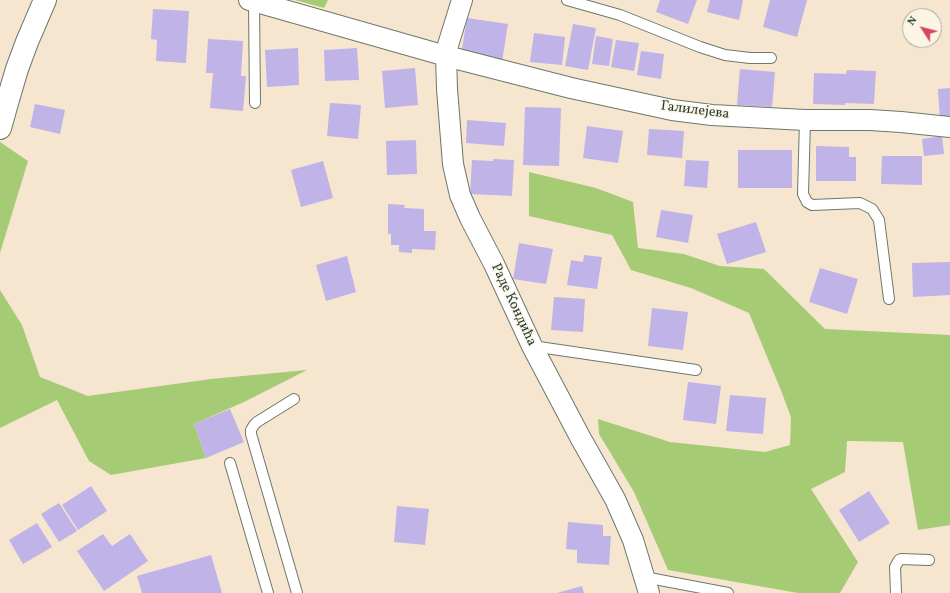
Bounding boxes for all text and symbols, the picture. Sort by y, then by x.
north arrow [902,8,942,48]
text: N [904,14,921,29]
street label: Галилејева [660,98,730,124]
street label: Раде Кондића [487,261,539,349]

